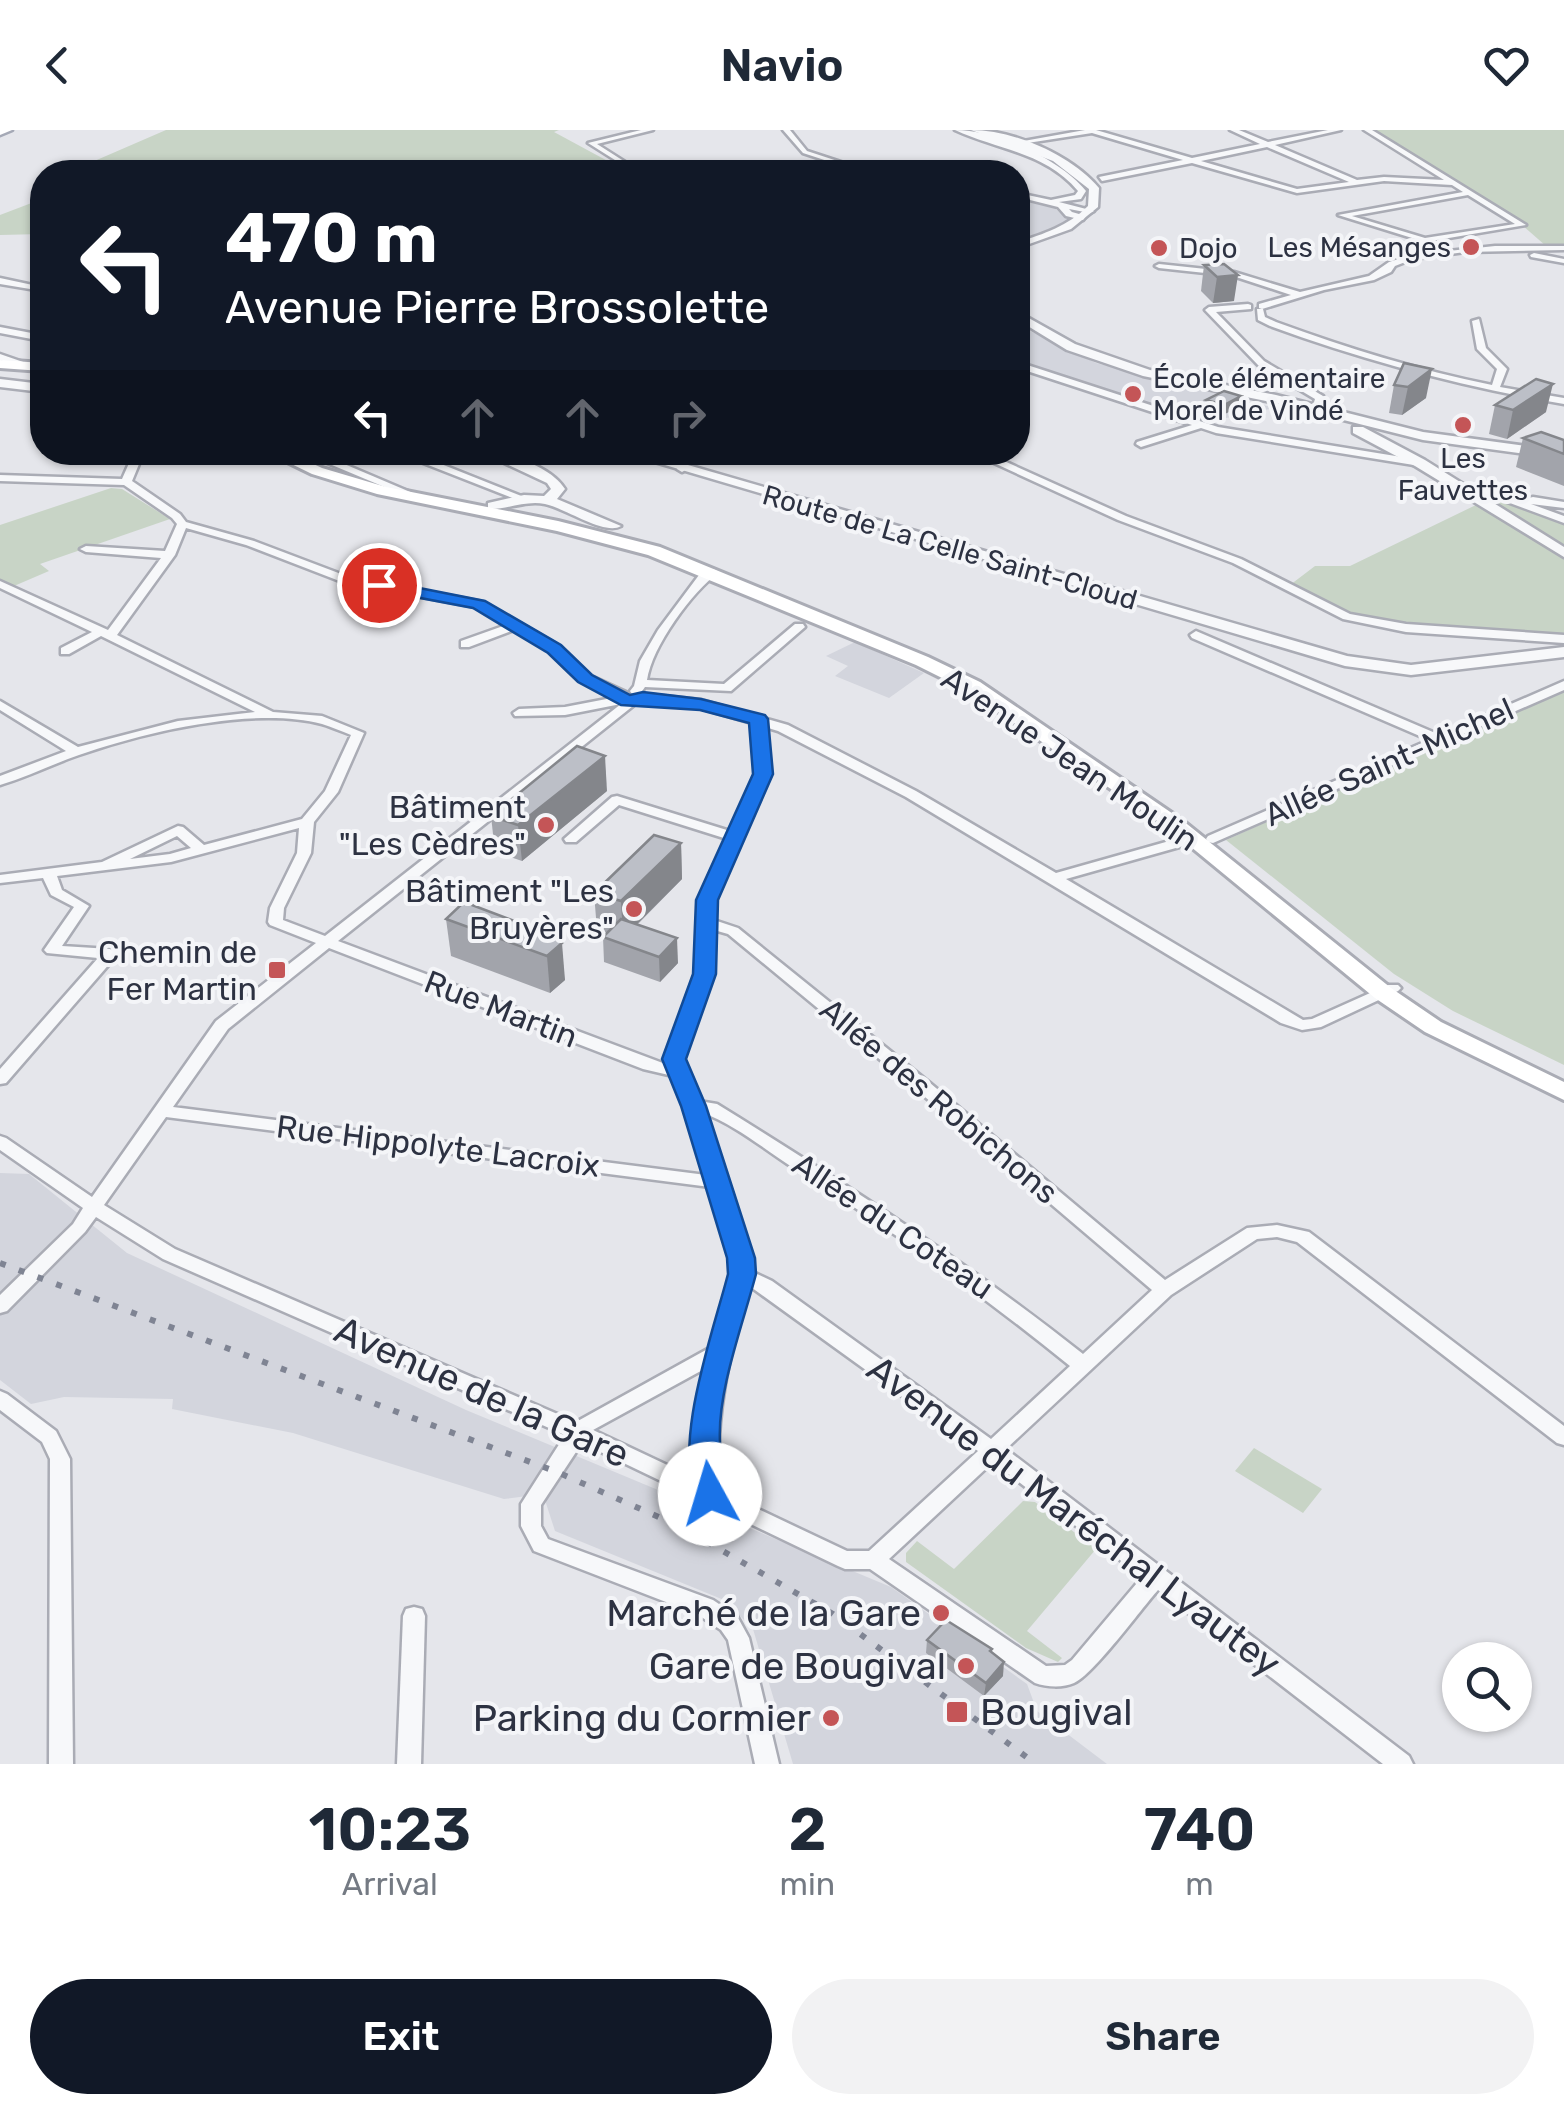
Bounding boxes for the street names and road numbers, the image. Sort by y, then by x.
street label: Route de La Celle Saint-Cloud [759,478,1141,617]
street label: Avenue Jean Moulin [935,659,1205,859]
street label: Allée Saint-Michel [1259,690,1519,834]
street label: Rue Martin [419,962,583,1056]
street label: Allée des Robichons [812,990,1066,1212]
street label: Rue Hippolyte Lacroix [274,1107,602,1185]
street label: Allée du Coteau [786,1145,1000,1307]
street label: Avenue de la Gare [328,1306,636,1478]
street label: Avenue du Maréchal Lyautey [858,1346,1290,1686]

